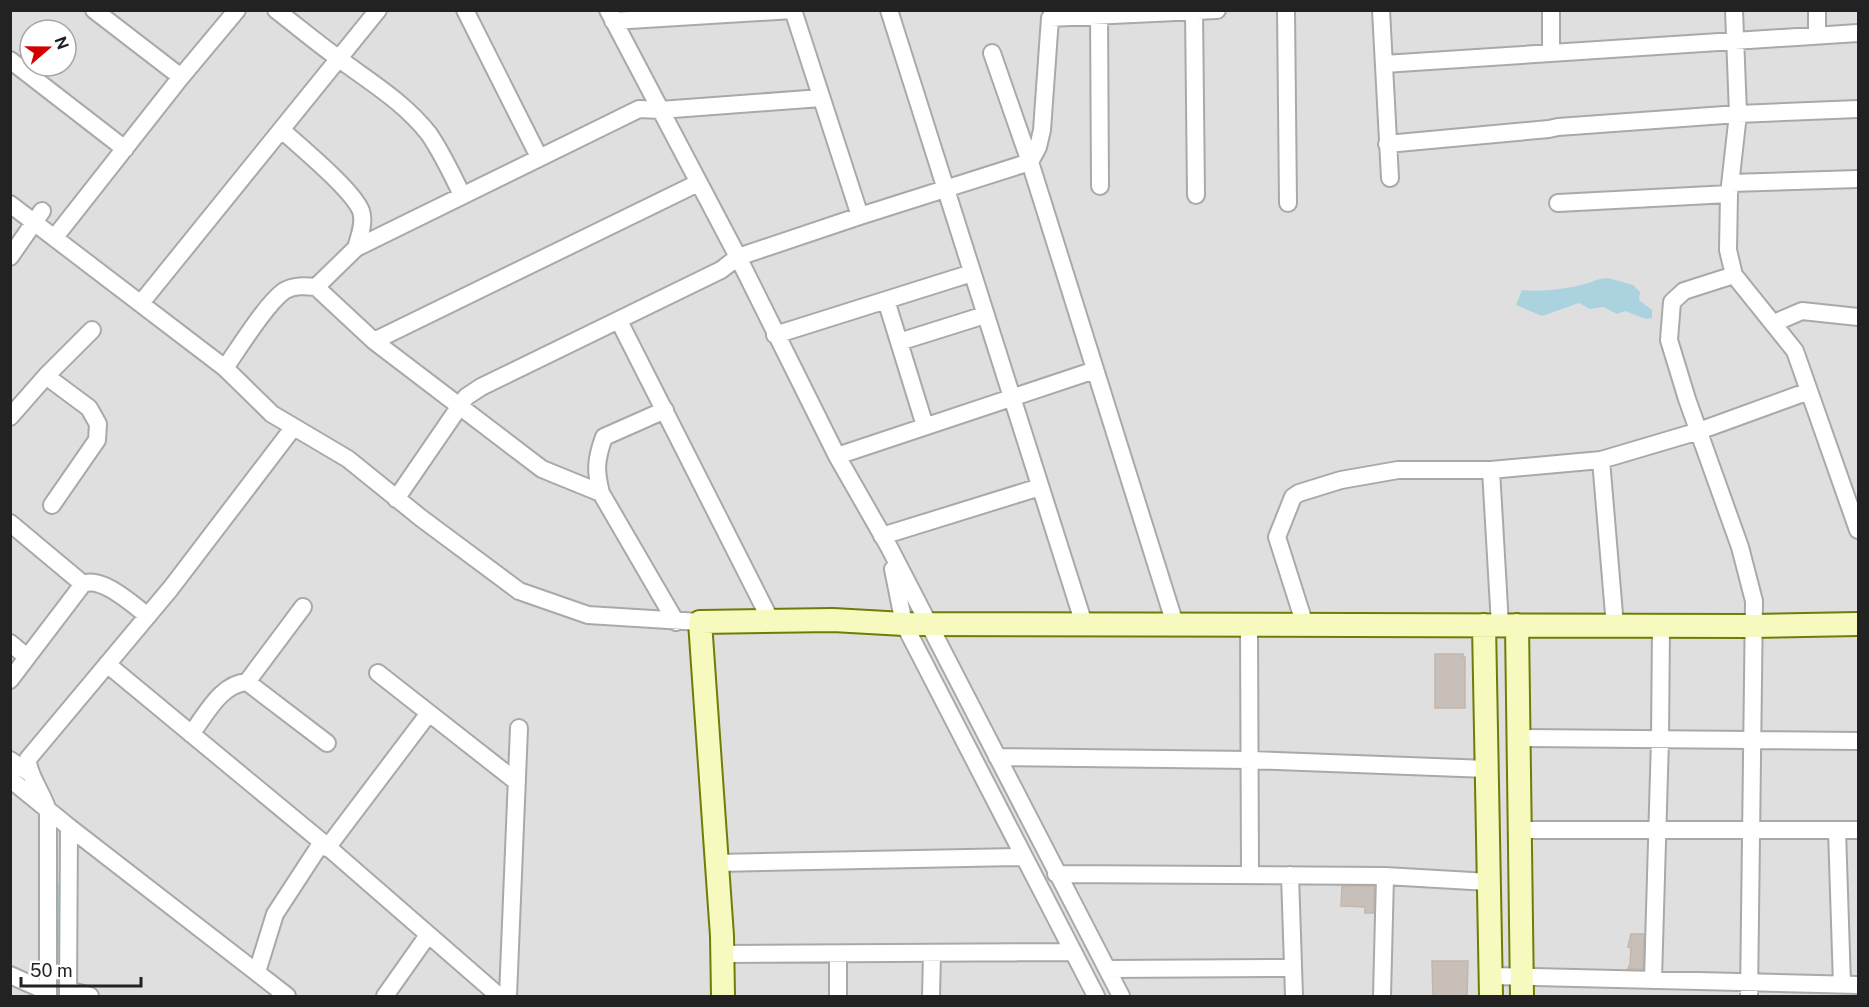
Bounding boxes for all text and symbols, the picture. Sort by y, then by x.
north arrow [18,18,78,78]
text: N [51,34,73,52]
scale bar [21,950,141,988]
text: 50 m [30,960,73,981]

